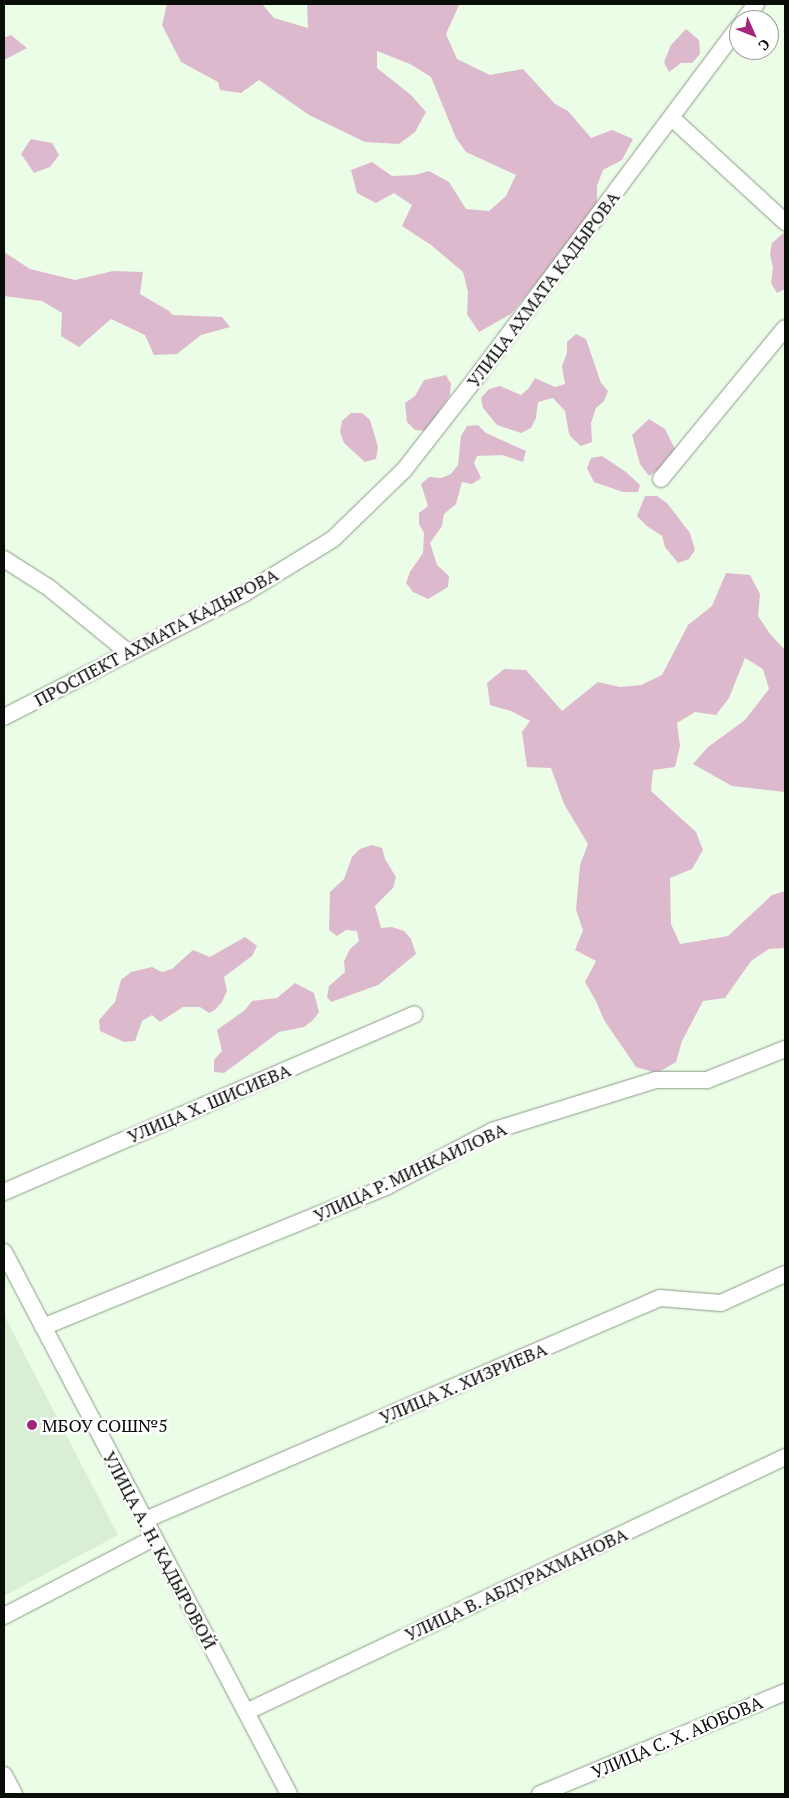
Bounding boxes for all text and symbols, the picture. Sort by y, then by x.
north arrow [729,10,779,60]
text: С [754,35,774,55]
street label: УЛИЦА АХМАТА КАДЫРОВА [462,186,624,392]
street label: ПРОСПЕКТ АХМАТА КАДЫРОВА [30,563,282,711]
street label: УЛИЦА Х. ШИСИЕВА [124,1059,294,1147]
street label: УЛИЦА Р. МИНКАИЛОВА [310,1118,510,1226]
street label: УЛИЦА Х. ХИЗРИЕВА [376,1338,550,1428]
place label: МБОУ СОШ№5 [42,1414,168,1436]
marker: МБОУ СОШ№5 [26,1419,38,1431]
street label: УЛИЦА А. Н. КАДЫРОВОЙ [98,1447,222,1653]
street label: УЛИЦА В. АБДУРАХМАНОВА [401,1523,631,1645]
street label: УЛИЦА С. Х. АЮБОВА [587,1691,767,1783]

